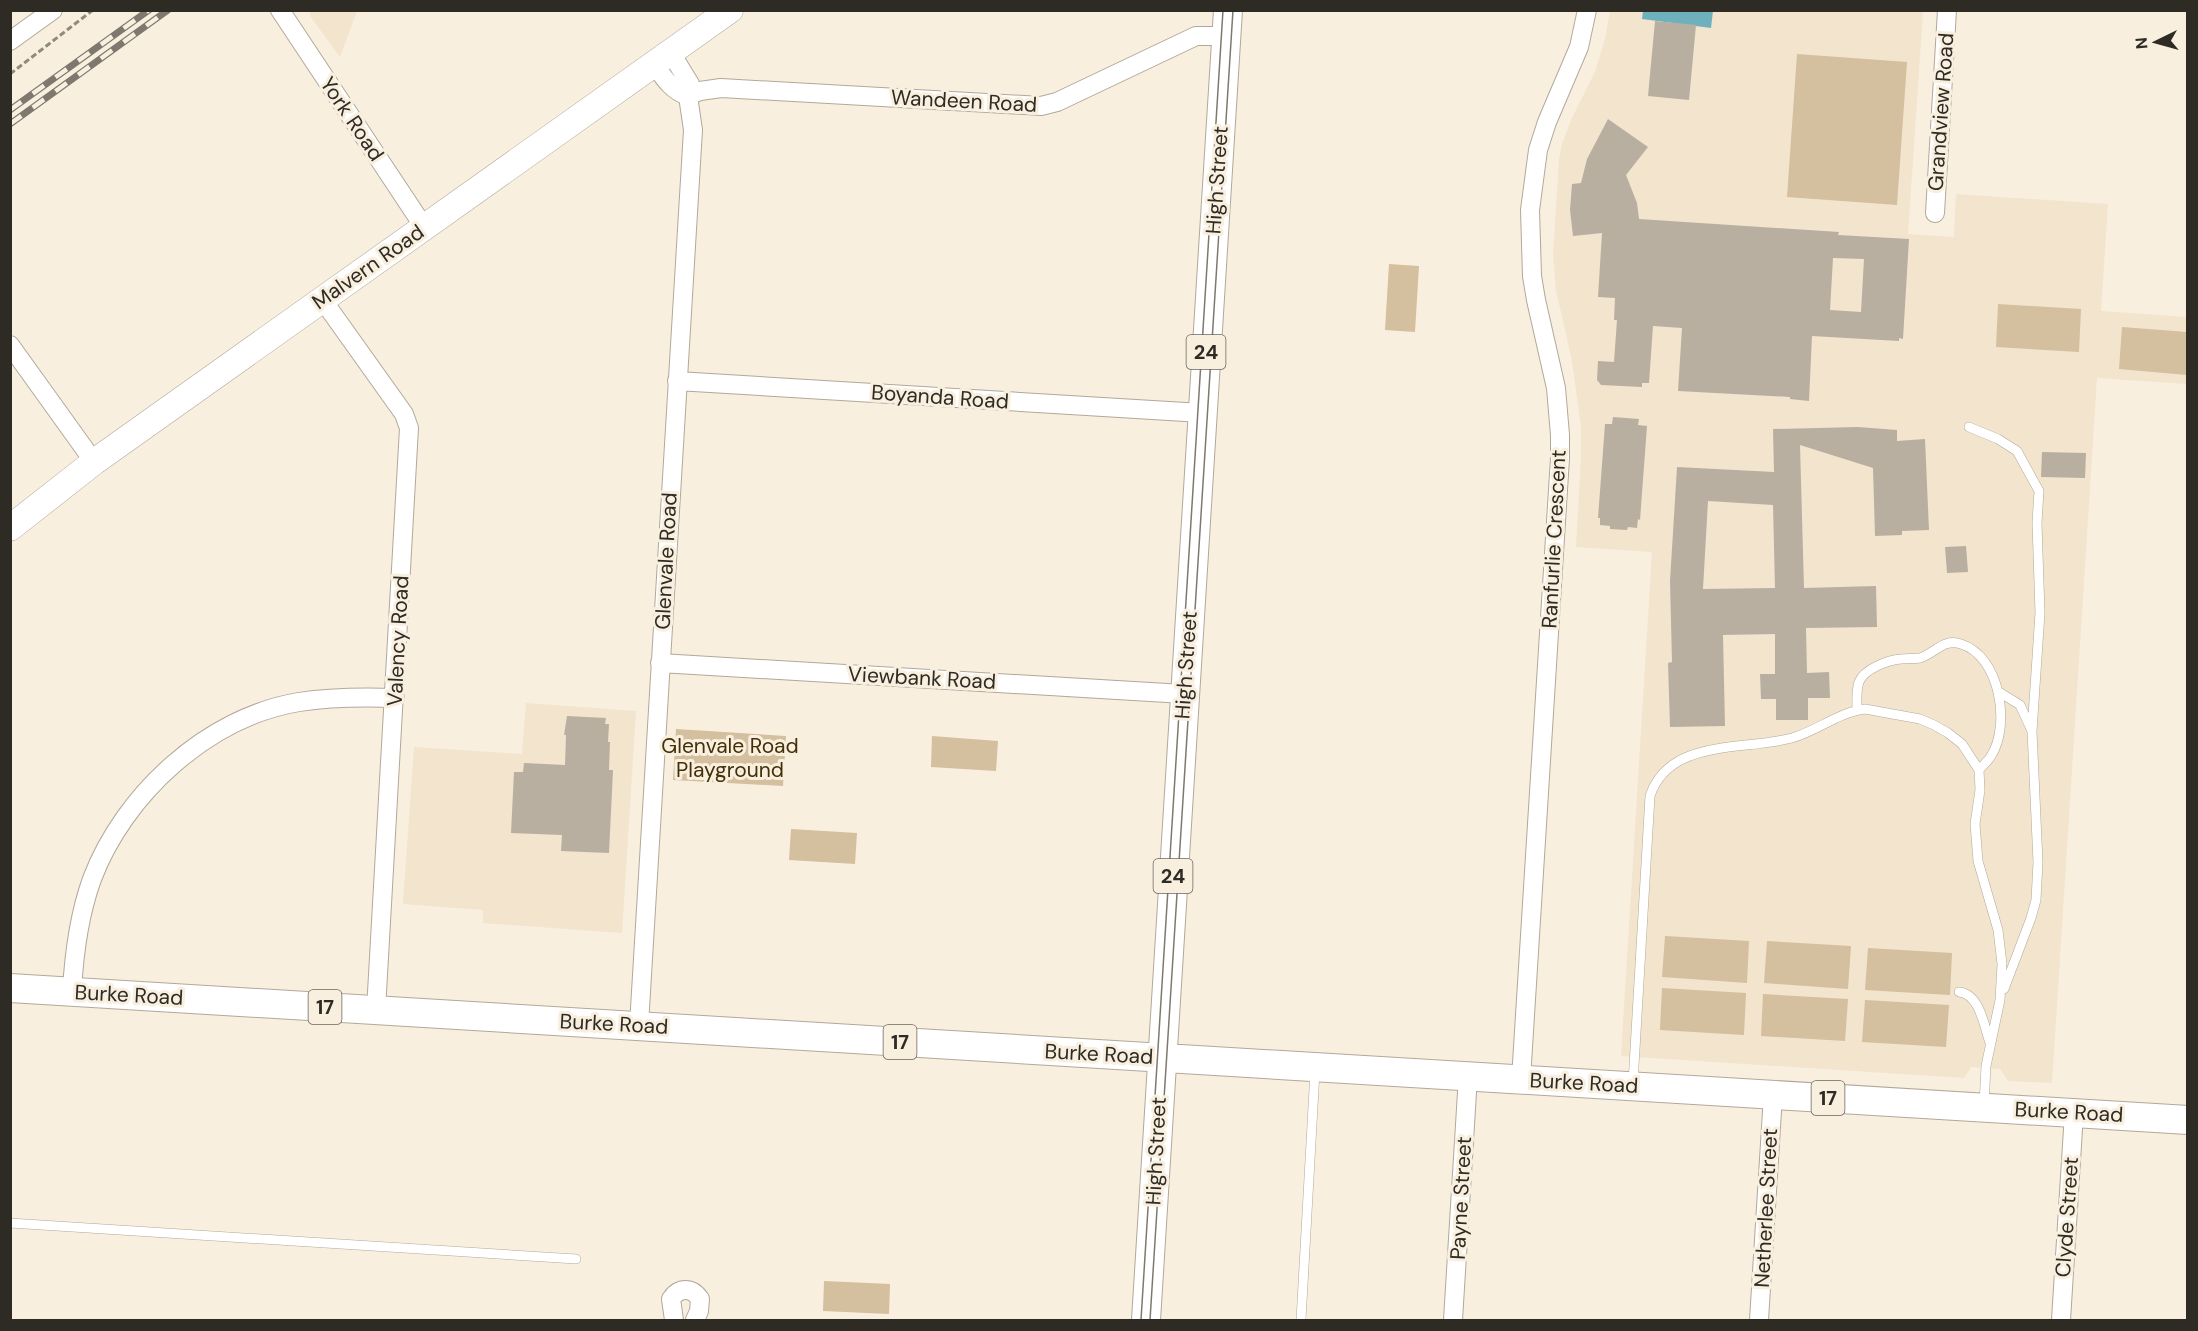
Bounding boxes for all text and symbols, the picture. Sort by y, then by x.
north arrow [2126,12,2186,72]
street label: Grandview Road [1922,32,1960,192]
text: N [2131,37,2153,50]
street label: York Road [314,72,390,166]
street label: Wandeen Road [890,83,1038,119]
street label: High Street [1199,125,1235,235]
street label: Malvern Road [307,218,429,316]
road number: 24 [1186,335,1226,369]
street label: Boyanda Road [870,378,1010,416]
street label: Ranfurlie Crescent [1535,449,1573,629]
street label: Glenvale Road [648,492,684,630]
street label: Valency Road [381,575,415,707]
street label: High Street [1168,610,1204,720]
street label: Viewbank Road [847,660,997,696]
park label: Glenvale Road Playground [661,732,799,784]
road number: 24 [1154,859,1192,893]
street label: Burke Road [74,978,184,1012]
road number: 17 [308,990,342,1024]
street label: Burke Road [559,1007,669,1041]
road number: 17 [884,1025,916,1059]
street label: Burke Road [1044,1037,1154,1071]
street label: Burke Road [1529,1066,1639,1100]
road number: 17 [1812,1081,1844,1115]
street label: Burke Road [2014,1095,2124,1129]
street label: High Street [1139,1096,1173,1206]
street label: Netherlee Street [1748,1128,1784,1288]
street label: Payne Street [1444,1136,1478,1260]
street label: Clyde Street [2049,1156,2085,1278]

